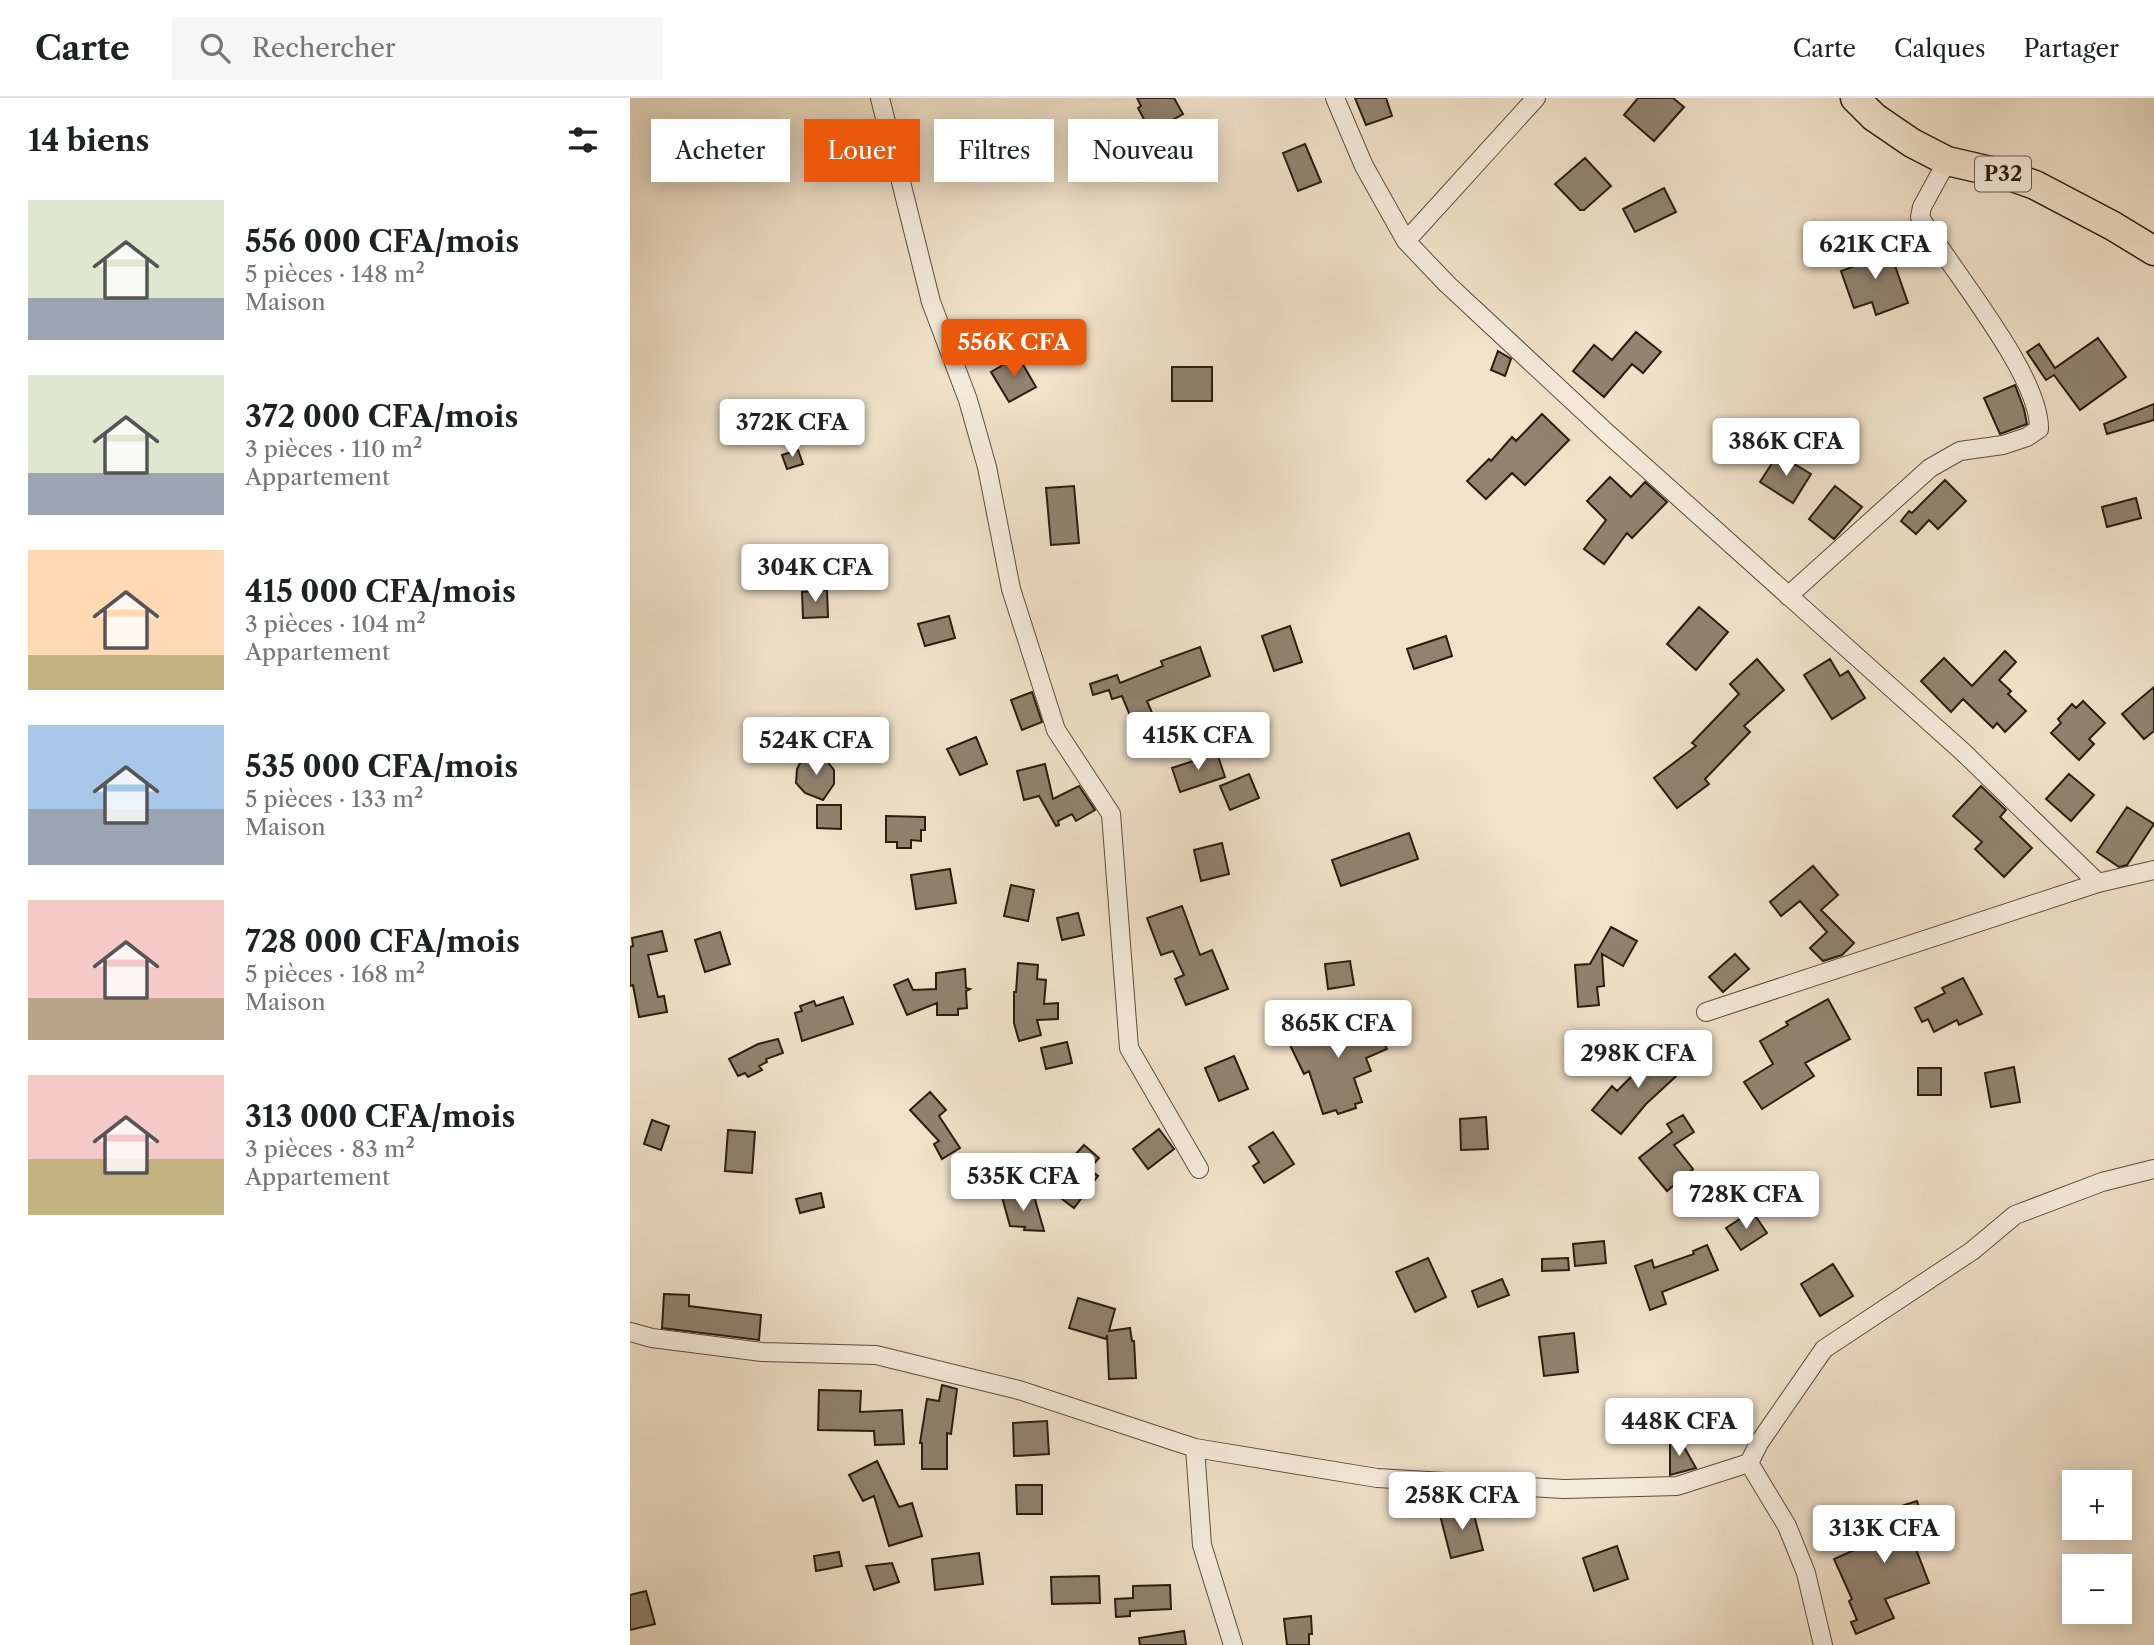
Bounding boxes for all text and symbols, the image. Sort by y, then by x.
search box [172,17,662,80]
text: Carte [35,28,130,69]
icon: search [196,29,234,67]
text: Rechercher [252,32,396,64]
text: Carte [1793,34,1856,63]
text: Calques [1894,34,1985,63]
text: Partager [2023,34,2119,63]
chip: Acheter [651,119,790,182]
chip: Louer [804,119,920,182]
chip: Filtres [934,119,1054,182]
chip: Nouveau [1068,119,1218,182]
icon: filters [564,121,602,159]
text: 14 biens [28,122,149,159]
road number: P32 [1975,156,2031,192]
pin: 621K CFA [1803,222,1947,281]
text: 556 000 CFA/mois [245,223,519,260]
icon: home [84,228,168,312]
text: 621K CFA [1819,230,1931,258]
text: 5 pièces · 148 m² [245,260,425,288]
text: Maison [245,288,326,316]
pin: 556K CFA [942,320,1086,379]
text: 556K CFA [957,328,1071,356]
text: 372 000 CFA/mois [245,398,518,435]
pin: 372K CFA [720,400,864,459]
icon: home [84,403,168,487]
text: 372K CFA [736,408,848,436]
pin: 386K CFA [1714,418,1858,478]
text: 386K CFA [1729,427,1844,455]
text: 3 pièces · 110 m² [245,435,422,463]
text: Appartement [245,463,390,491]
pin: 304K CFA [743,545,887,604]
text: 304K CFA [757,553,873,581]
text: 415 000 CFA/mois [245,573,516,610]
icon: home [84,578,168,662]
text: 3 pièces · 104 m² [245,610,426,638]
text: Appartement [245,638,390,666]
pin: 415K CFA [1126,712,1270,772]
pin: 524K CFA [744,718,888,777]
text: 415K CFA [1143,721,1253,749]
text: 524K CFA [759,726,873,754]
text: 535 000 CFA/mois [245,748,518,785]
icon: home [84,753,168,837]
text: 5 pièces · 133 m² [245,785,423,813]
text: Maison [245,813,326,841]
text: 728 000 CFA/mois [245,923,520,960]
icon: home [84,928,168,1012]
text: 5 pièces · 168 m² [245,960,425,988]
text: Maison [245,988,326,1016]
pin: 865K CFA [1266,1000,1410,1060]
text: 865K CFA [1281,1009,1395,1037]
pin: 298K CFA [1566,1030,1710,1090]
text: 298K CFA [1580,1039,1696,1067]
text: 313 000 CFA/mois [245,1098,515,1135]
icon: home [84,1103,168,1187]
text: 3 pièces · 83 m² [245,1135,415,1163]
pin: 535K CFA [951,1154,1095,1213]
text: 535K CFA [967,1162,1079,1190]
text: Appartement [245,1163,390,1191]
pin: 728K CFA [1674,1172,1818,1231]
text: 728K CFA [1689,1180,1803,1208]
pin: 448K CFA [1607,1398,1751,1458]
text: 448K CFA [1621,1407,1737,1435]
map controls [2062,1470,2132,1624]
button: + [2062,1470,2132,1540]
pin: 258K CFA [1390,1472,1534,1532]
text: 258K CFA [1405,1481,1519,1509]
pin: 313K CFA [1812,1506,1956,1565]
text: 313K CFA [1829,1514,1939,1542]
button: − [2062,1554,2132,1624]

